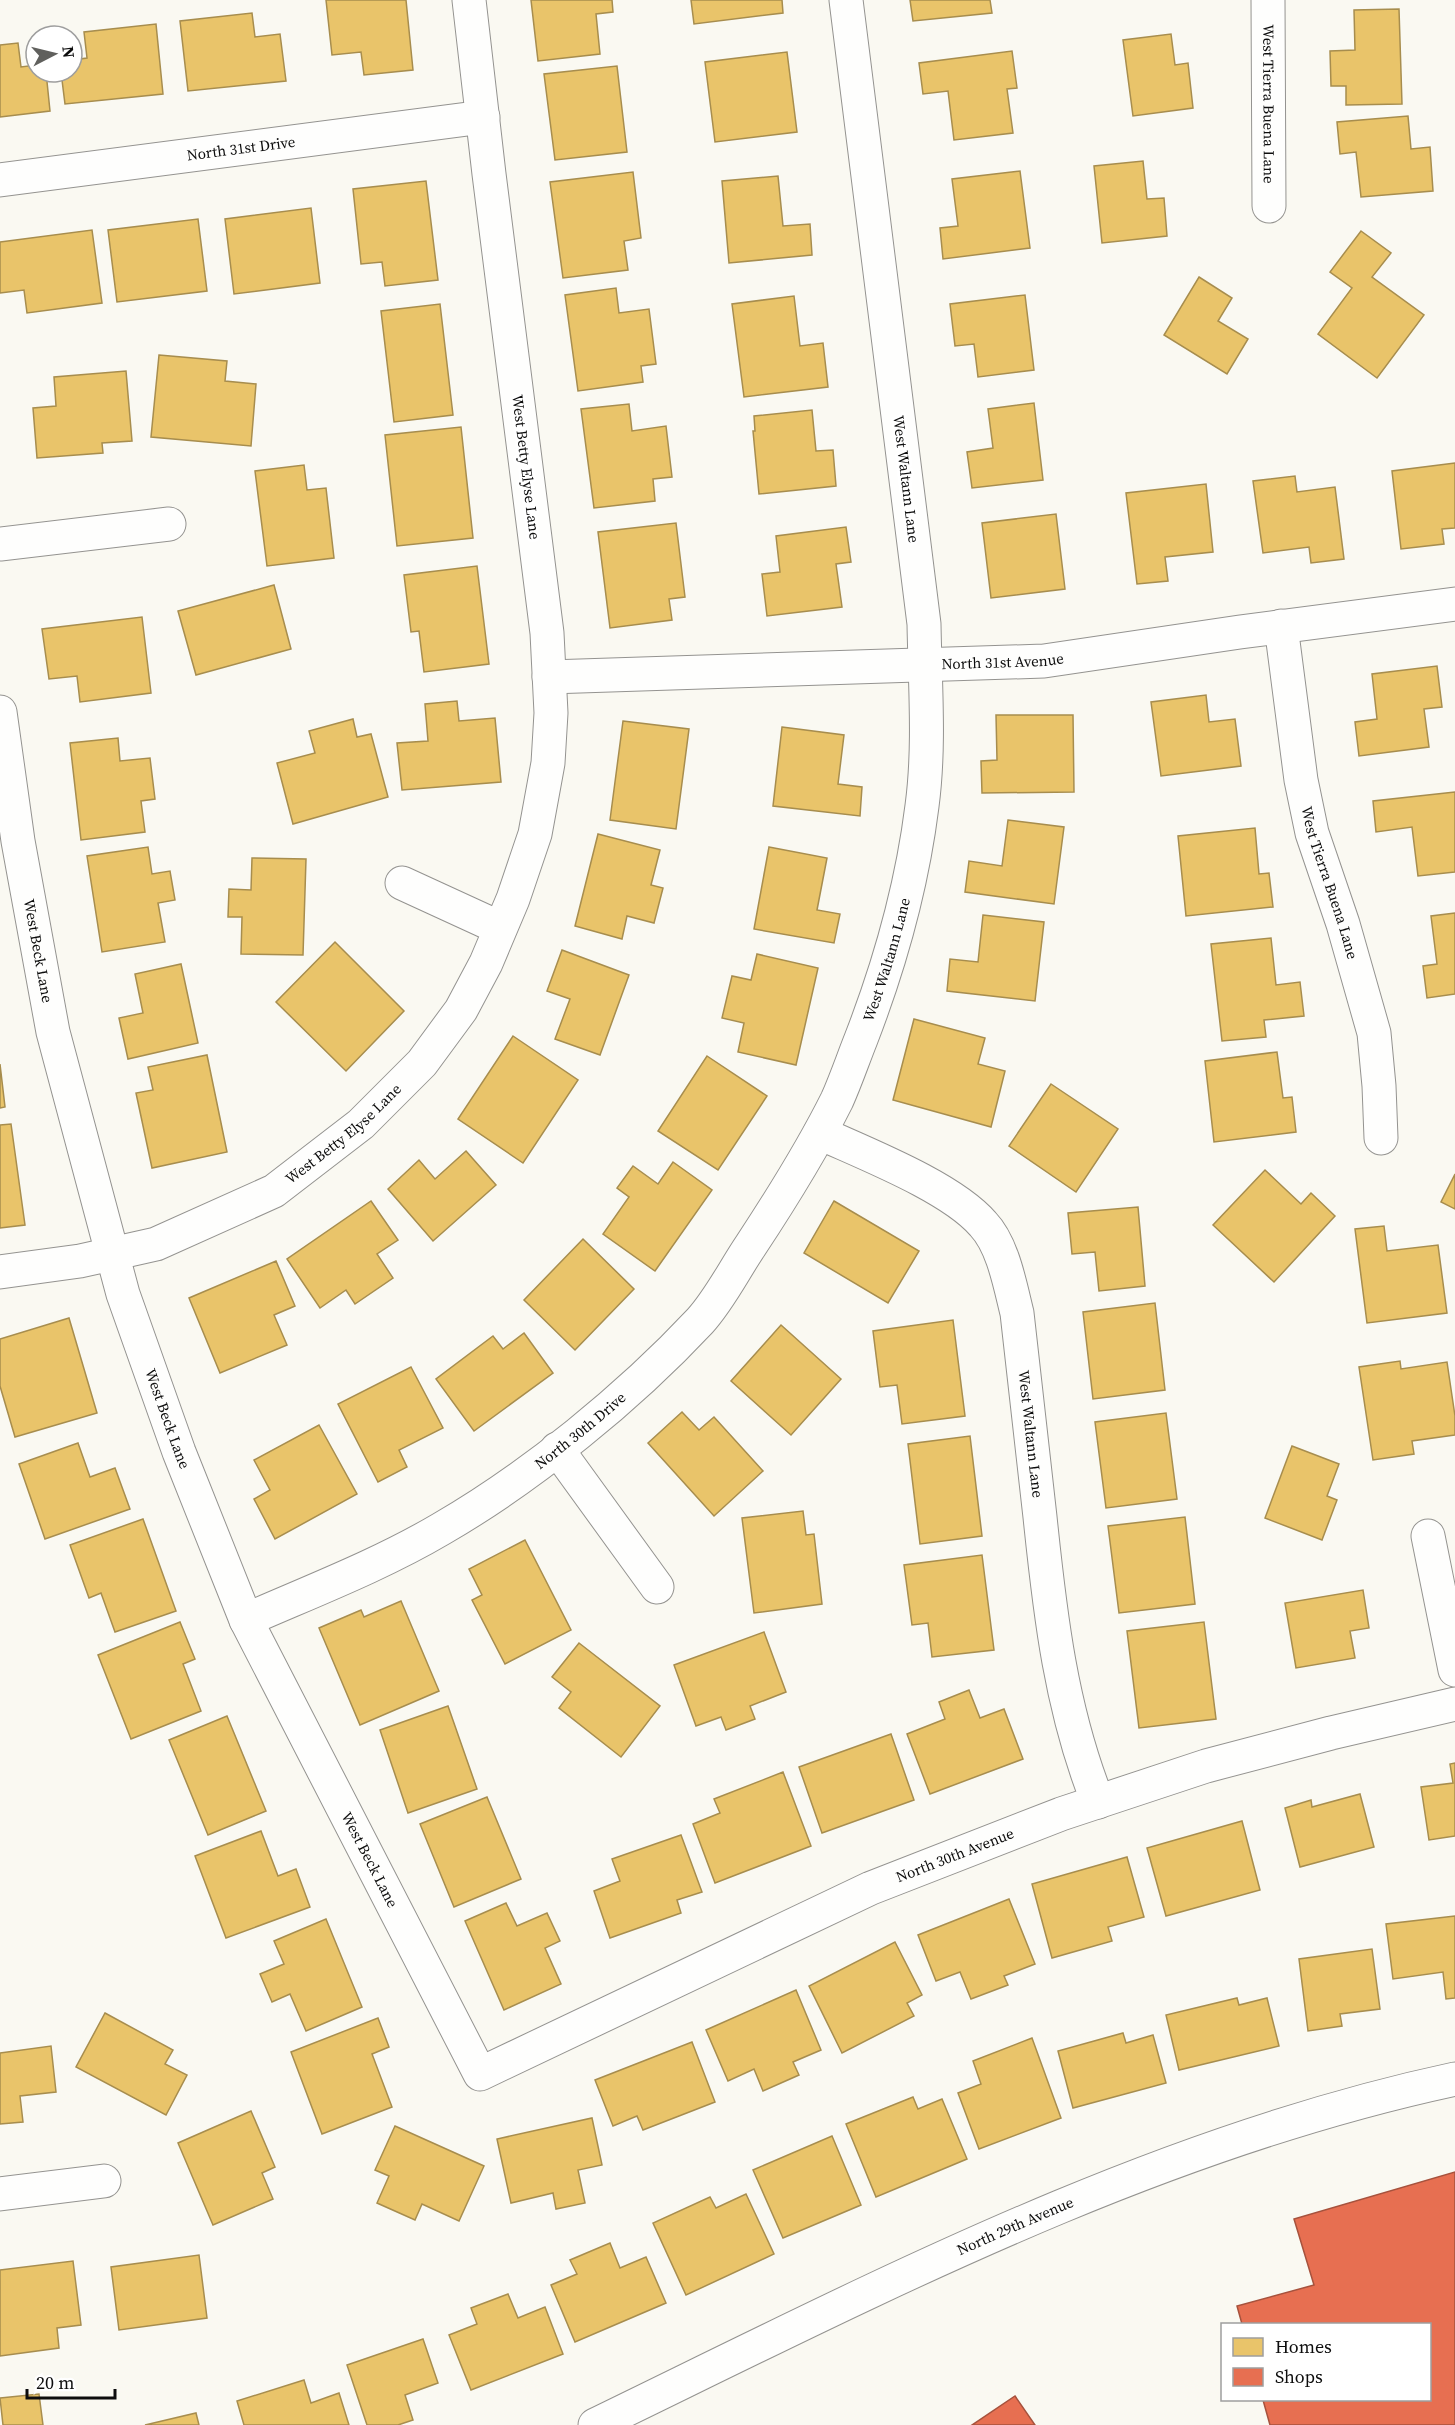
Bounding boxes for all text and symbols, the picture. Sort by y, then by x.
north arrow [24,24,84,84]
street label: West Tierra Buena Lane [1258,24,1280,184]
text: N [57,45,81,60]
street label: North 31st Drive [185,131,297,166]
street label: West Betty Elyse Lane [507,393,546,541]
street label: West Waltann Lane [888,414,925,544]
street label: North 31st Avenue [941,647,1066,674]
street label: West Tierra Buena Lane [1297,804,1364,962]
street label: West Waltann Lane [858,895,915,1024]
street label: West Beck Lane [19,897,59,1005]
street label: West Betty Elyse Lane [281,1078,406,1189]
street label: West Beck Lane [140,1366,196,1472]
street label: West Waltann Lane [1014,1369,1049,1499]
street label: North 30th Drive [530,1387,630,1474]
street label: West Beck Lane [337,1808,404,1912]
street label: North 30th Avenue [893,1822,1017,1887]
street label: North 29th Avenue [954,2191,1077,2260]
legend [1221,2323,1431,2401]
text: Homes [1275,2334,1332,2359]
scale bar [27,2362,116,2400]
text: Shops [1275,2364,1323,2389]
text: 20 m [36,2370,74,2395]

